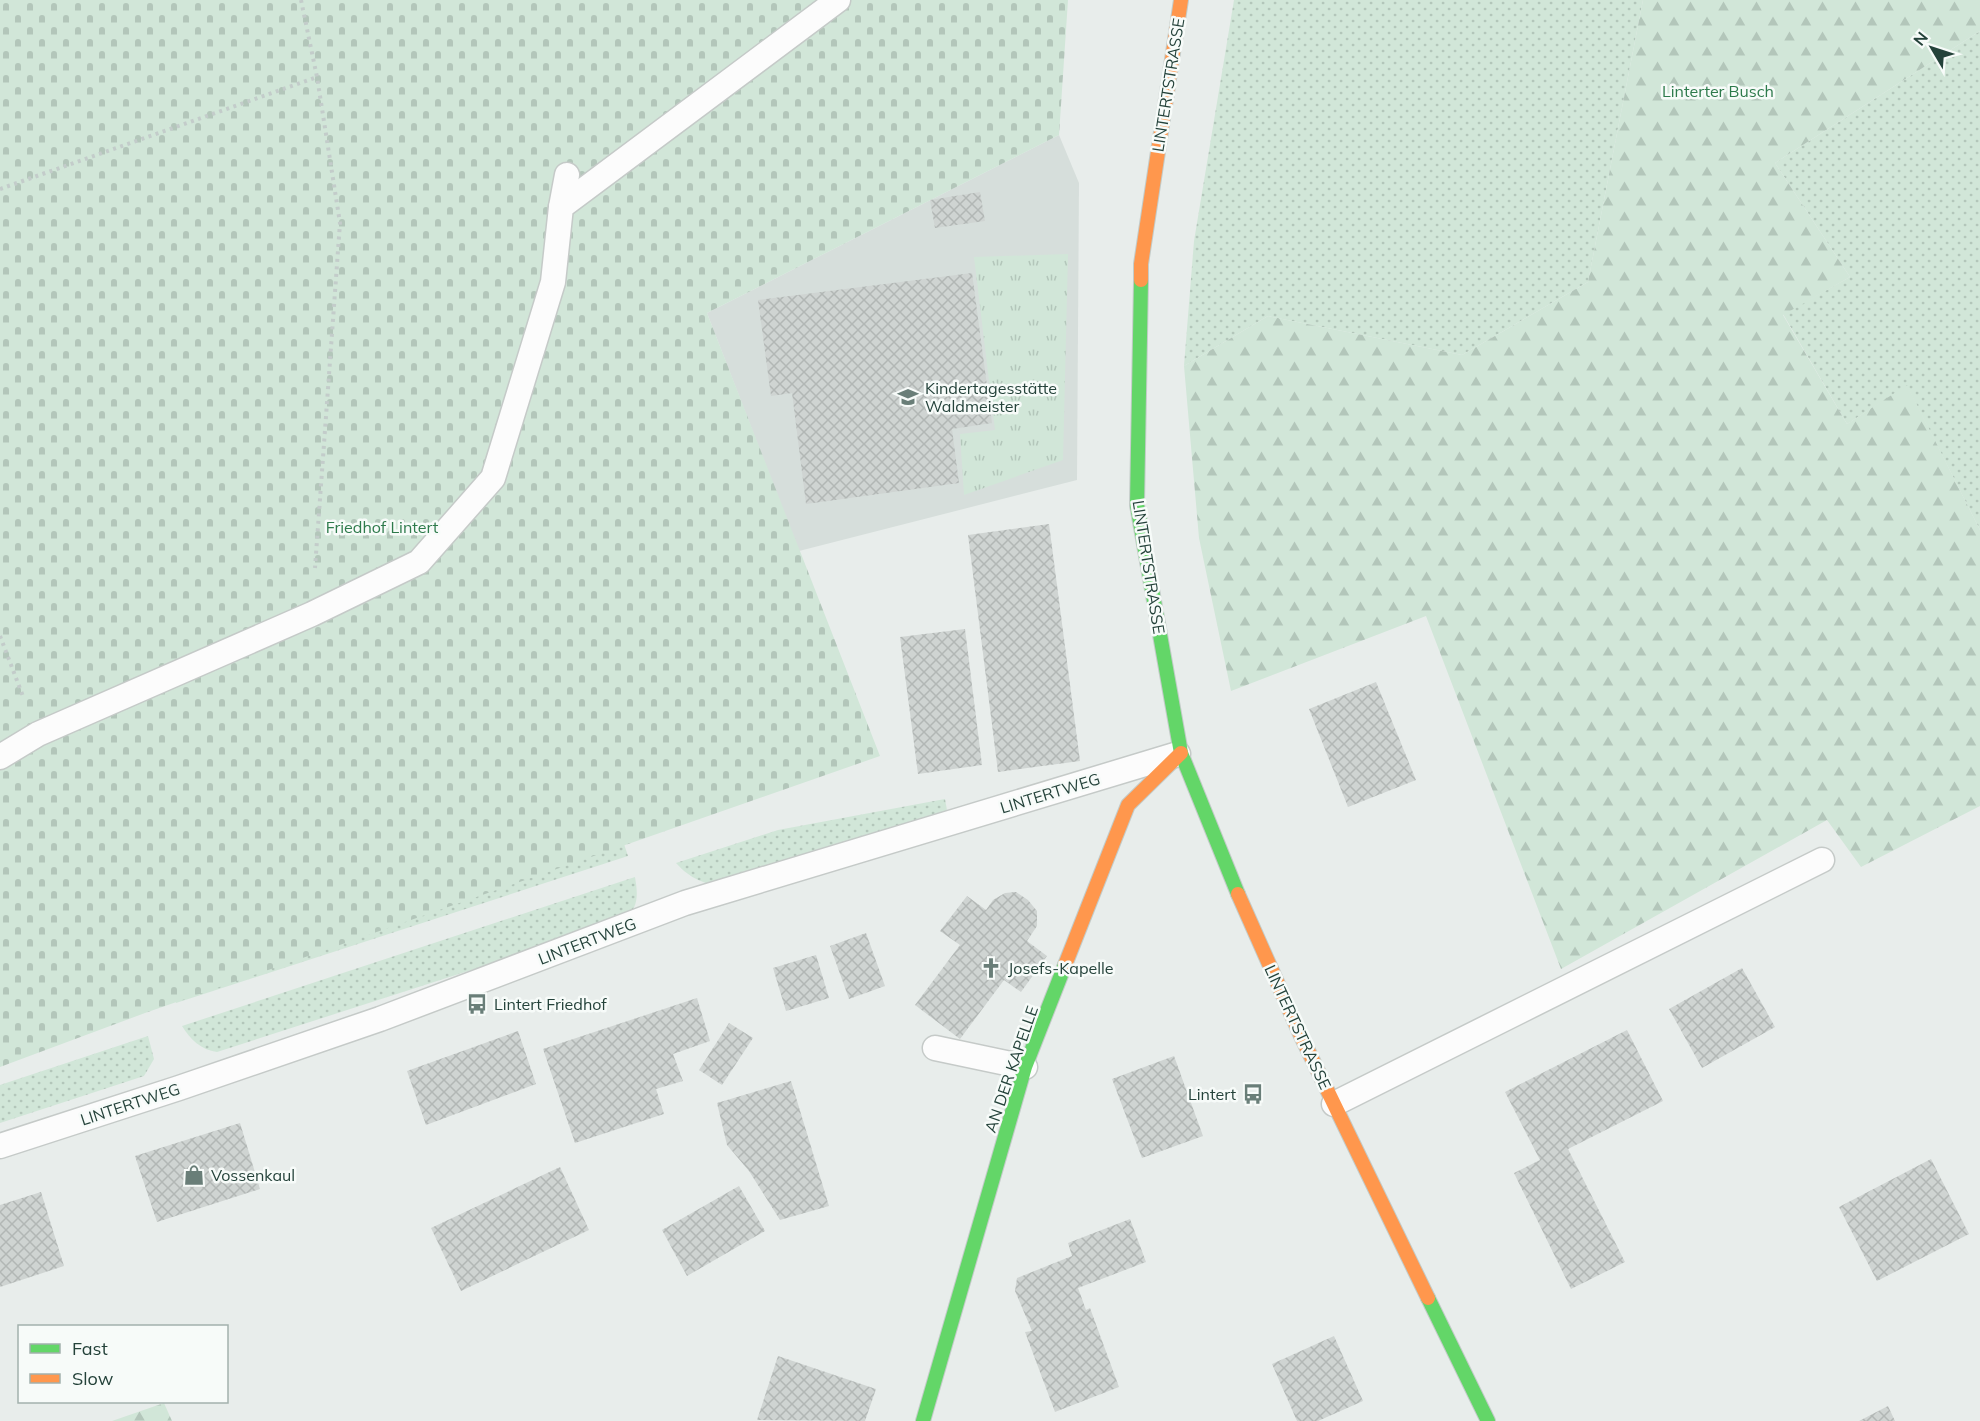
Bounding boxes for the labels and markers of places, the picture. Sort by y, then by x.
place label: Kindertagesstätte Waldmeister [925,378,1057,416]
school or university icon: Kindertagesstätte Waldmeister [896,385,920,409]
church icon: Josefs-Kapelle [979,956,1003,980]
place label: Josefs-Kapelle [1008,958,1114,978]
bus stop icon: Lintert Friedhof [465,992,489,1016]
place label: Lintert Friedhof [494,994,607,1014]
bus stop icon: Lintert [1241,1082,1265,1106]
place label: Lintert [1188,1084,1236,1104]
shop icon: Vossenkaul [182,1163,206,1187]
place label: Vossenkaul [211,1165,295,1185]

